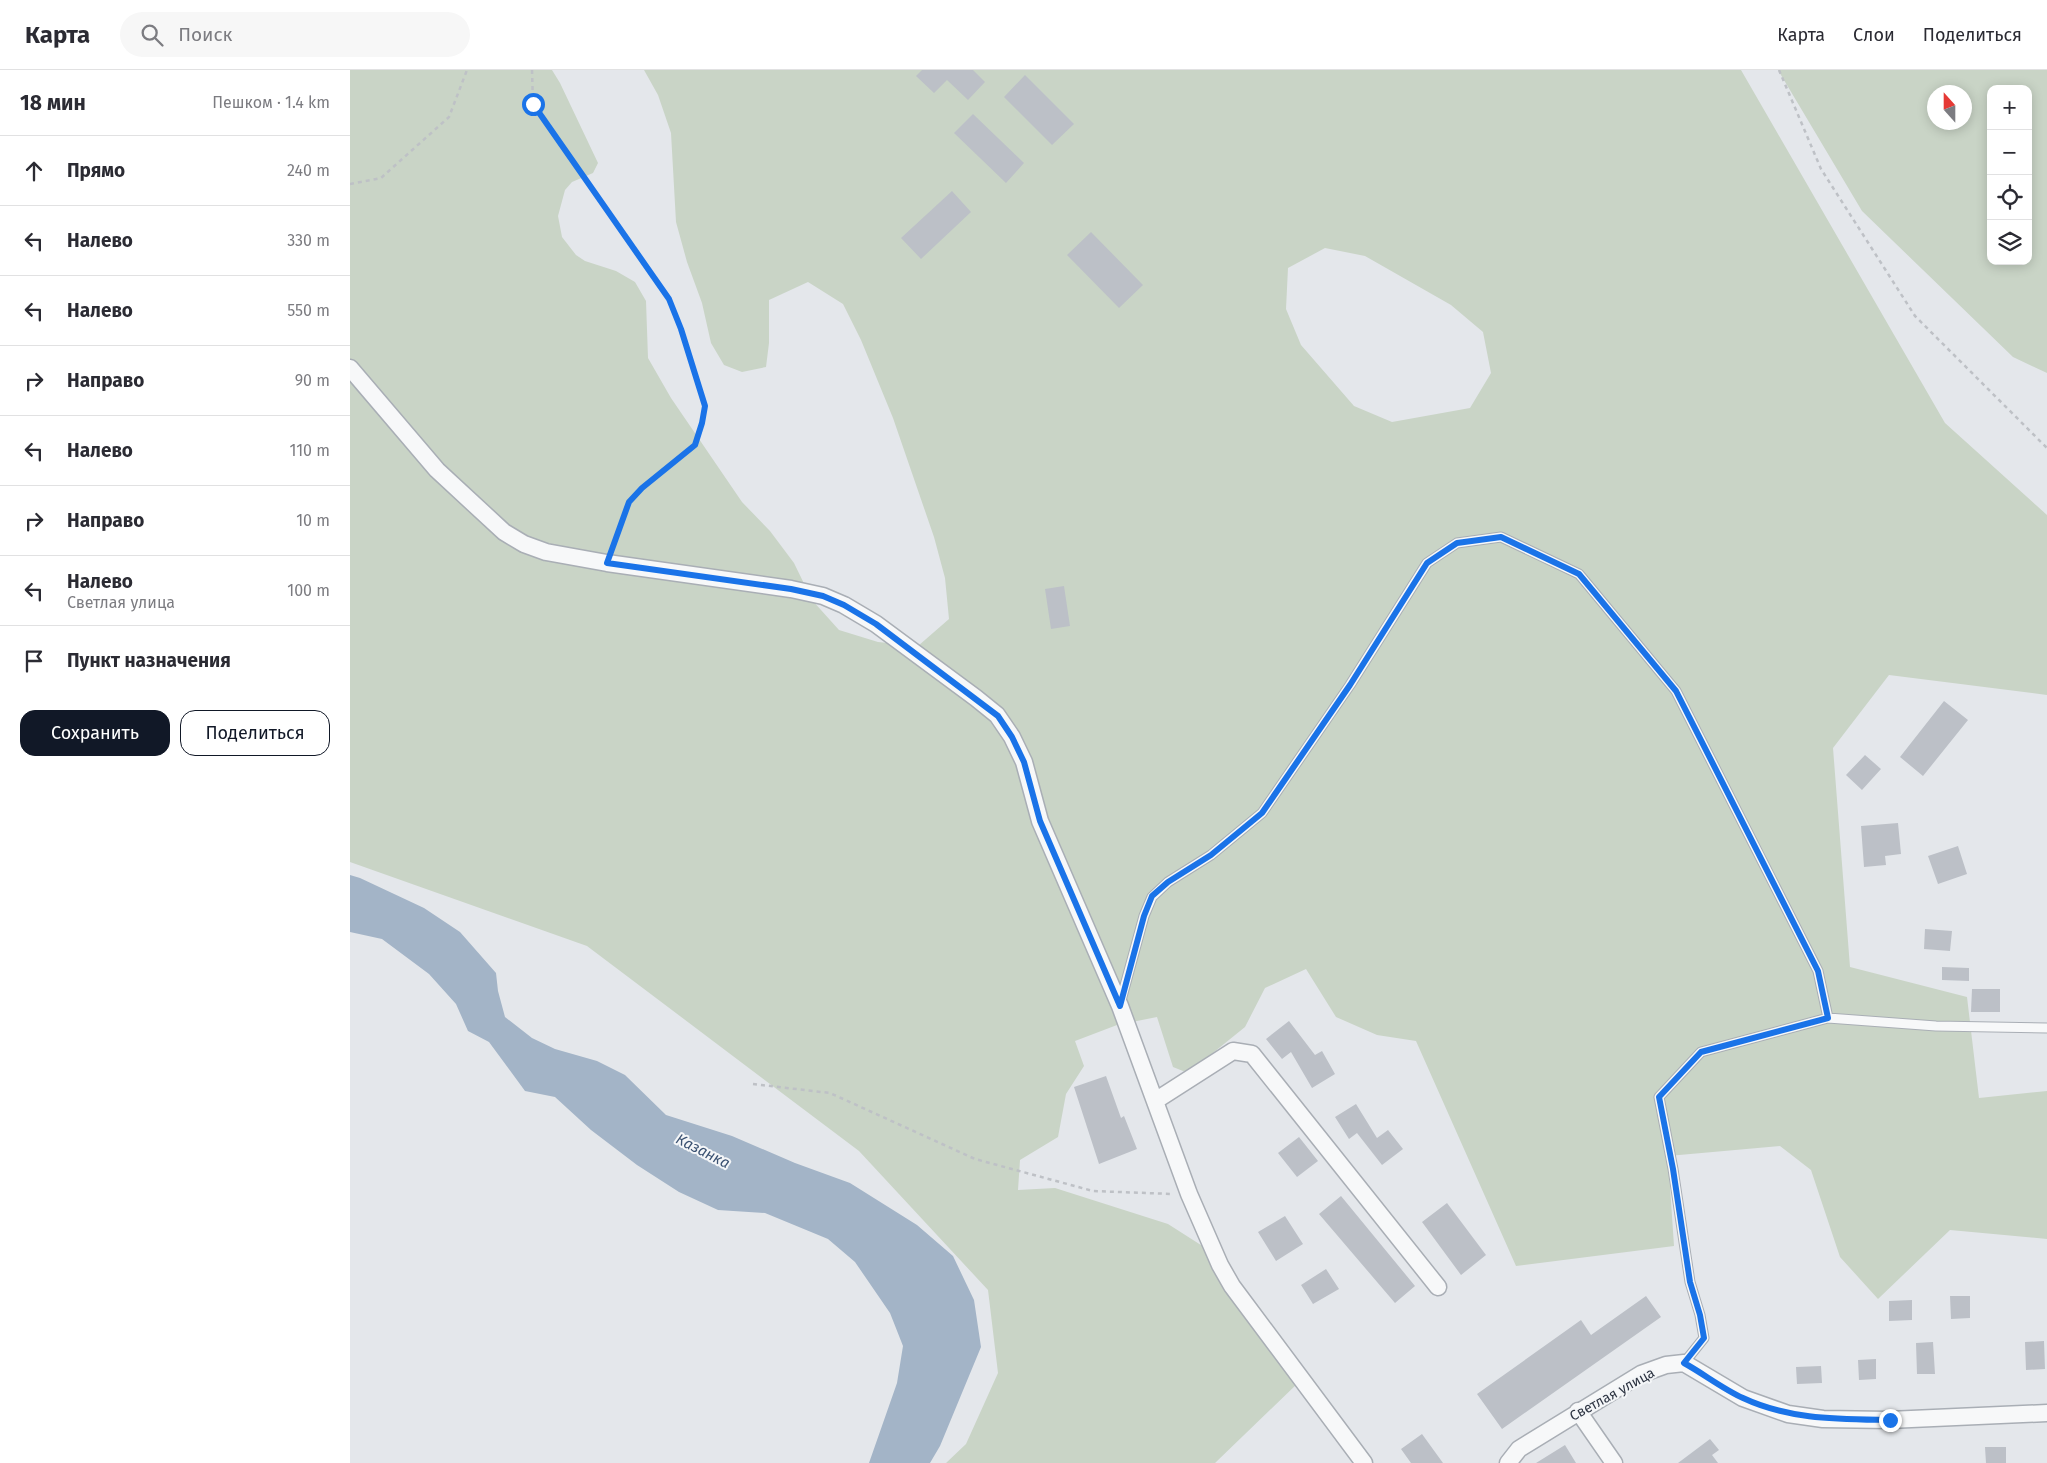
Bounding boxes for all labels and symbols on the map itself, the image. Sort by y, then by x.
north arrow [1927,85,1972,130]
route start [522,93,545,116]
water label: Казанка [673,1130,733,1172]
street label: Светлая улица [1567,1364,1658,1425]
route end [1879,1409,1902,1432]

